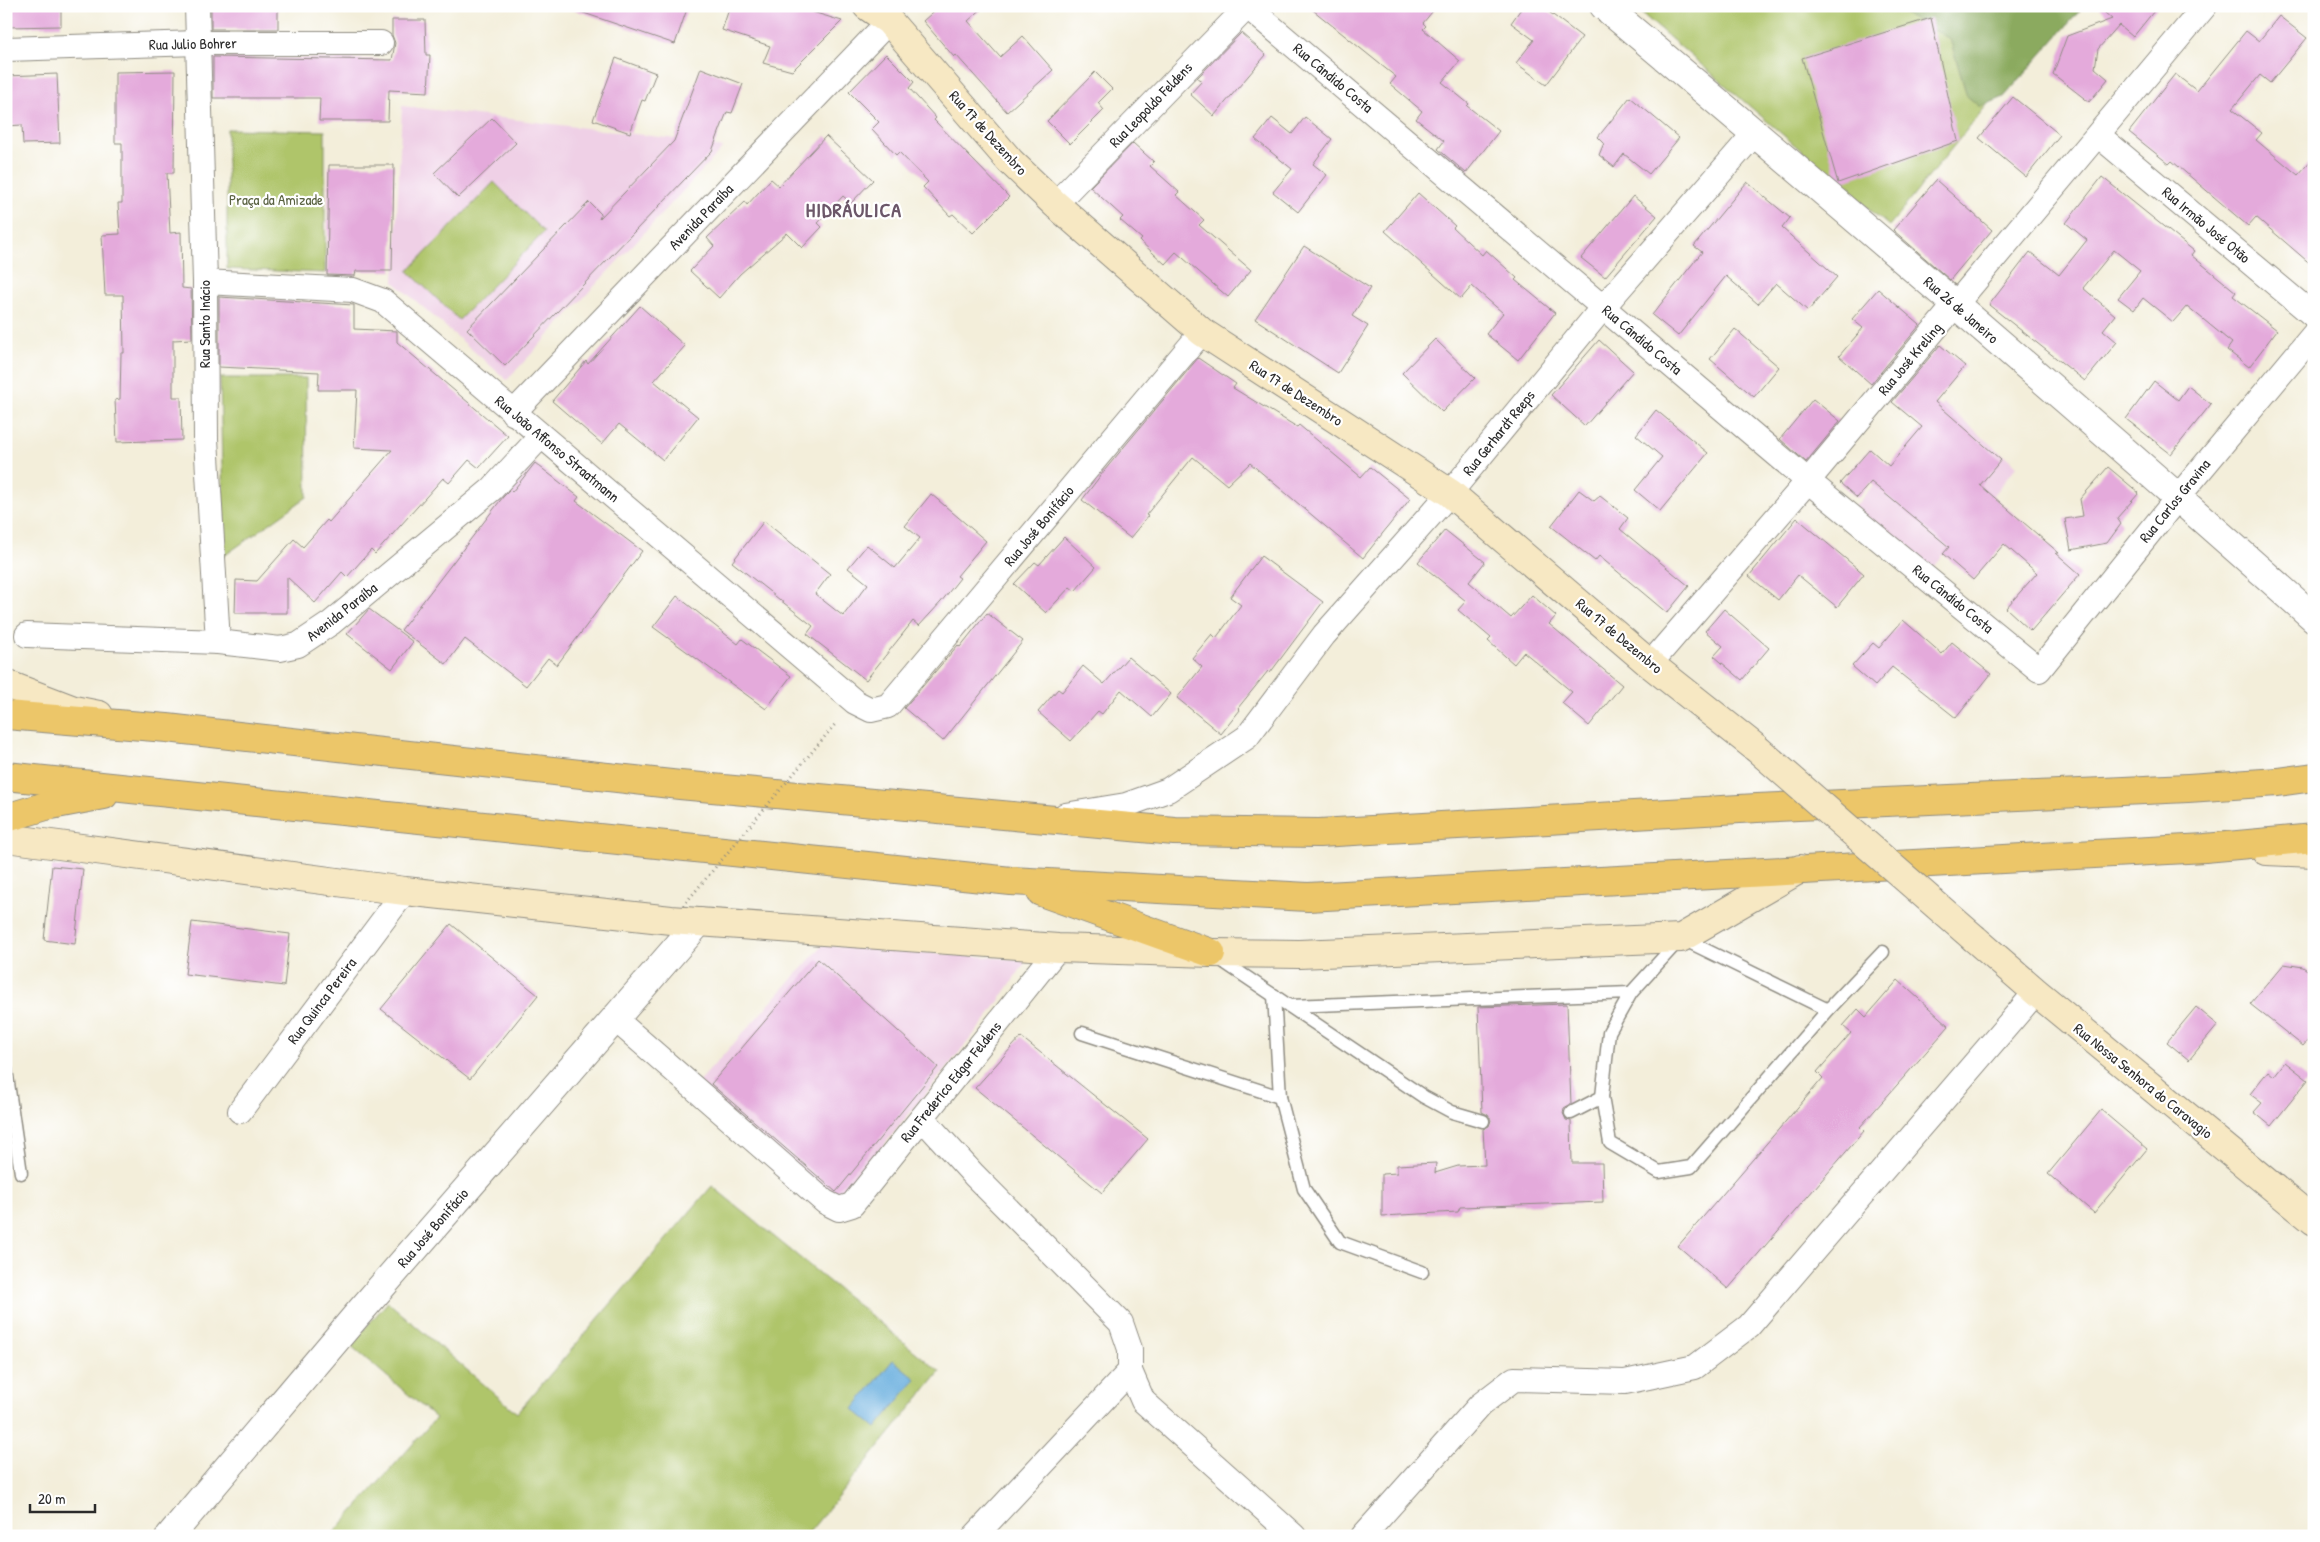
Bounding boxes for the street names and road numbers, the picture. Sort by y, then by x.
street label: Rua Julio Bohrer [149,32,237,55]
street label: Rua Cândido Costa [1289,38,1378,117]
street label: Rua Leopoldo Feldens [1104,57,1197,152]
street label: Rua 17 de Dezembro [945,86,1032,180]
street label: Avenida Paraíba [664,179,738,254]
street label: Rua Irmão José Otão [2158,181,2255,268]
street label: Rua 26 de Janeiro [1919,271,2003,348]
street label: Rua Santo Inácio [194,280,215,368]
street label: Rua Cândido Costa [1598,300,1687,379]
street label: Rua José Kreling [1873,317,1947,400]
street label: Rua 17 de Dezembro [1246,355,1347,431]
street label: Rua Gerhardt Reeps [1458,385,1540,480]
street label: Rua João Affonso Straatmann [491,390,624,507]
street label: Rua Carlos Gravina [2134,454,2215,547]
street label: Rua José Bonifácio [999,481,1079,570]
street label: Rua Cândido Costa [1908,559,1998,638]
street label: Avenida Paraíba [302,577,382,646]
street label: Rua 17 de Dezembro [1571,593,1667,678]
street label: Rua Quinca Pereira [282,953,361,1048]
street label: Rua Frederico Edgar Feldens [895,1017,1006,1147]
street label: Rua Nossa Senhora do Caravagio [2069,1018,2217,1143]
street label: Rua José Bonifácio [392,1183,473,1272]

